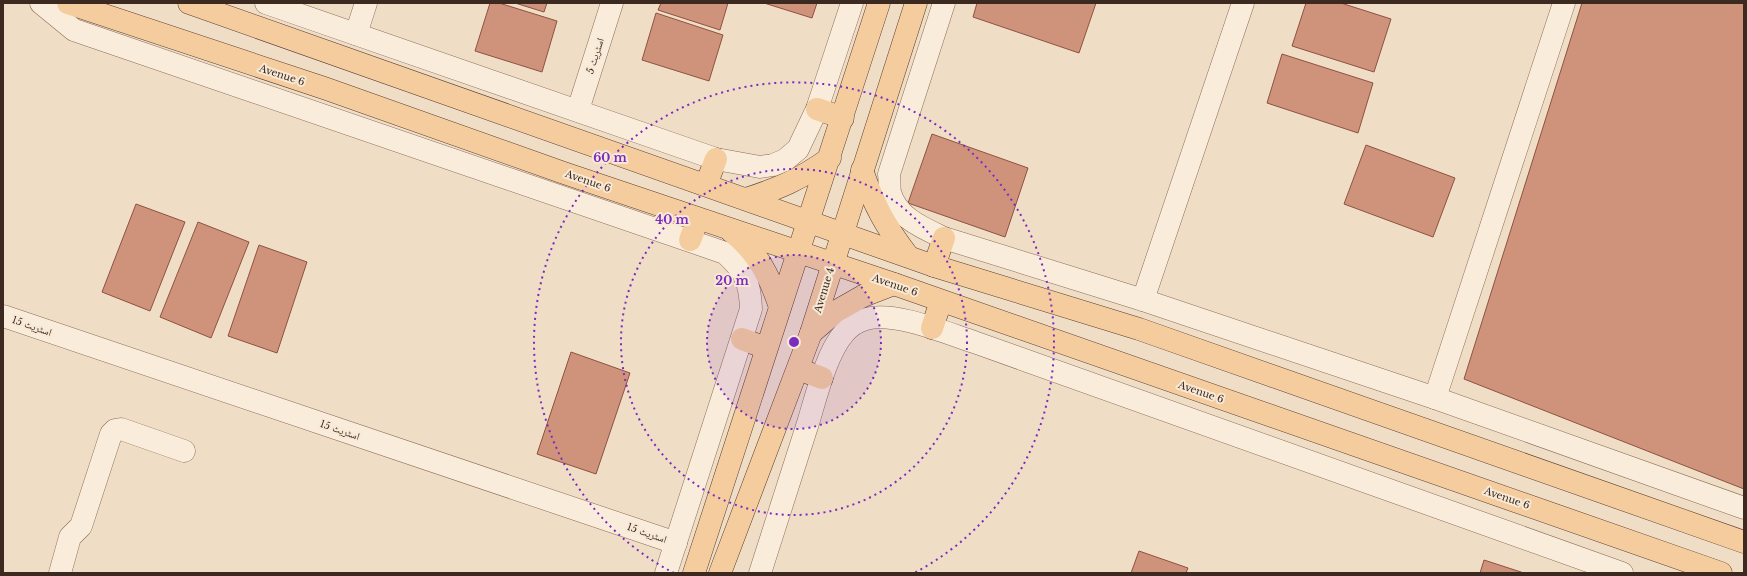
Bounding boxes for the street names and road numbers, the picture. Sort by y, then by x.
street label: اسٹریٹ 5 [583,37,607,75]
street label: Avenue 6 [257,61,307,89]
street label: Avenue 6 [563,167,613,195]
street label: Avenue 4 [811,266,837,315]
street label: Avenue 6 [870,271,920,299]
street label: اسٹریٹ 15 [10,313,54,339]
street label: Avenue 6 [1176,378,1226,406]
street label: اسٹریٹ 15 [318,417,362,443]
street label: Avenue 6 [1482,484,1532,512]
street label: اسٹریٹ 15 [625,520,669,546]

